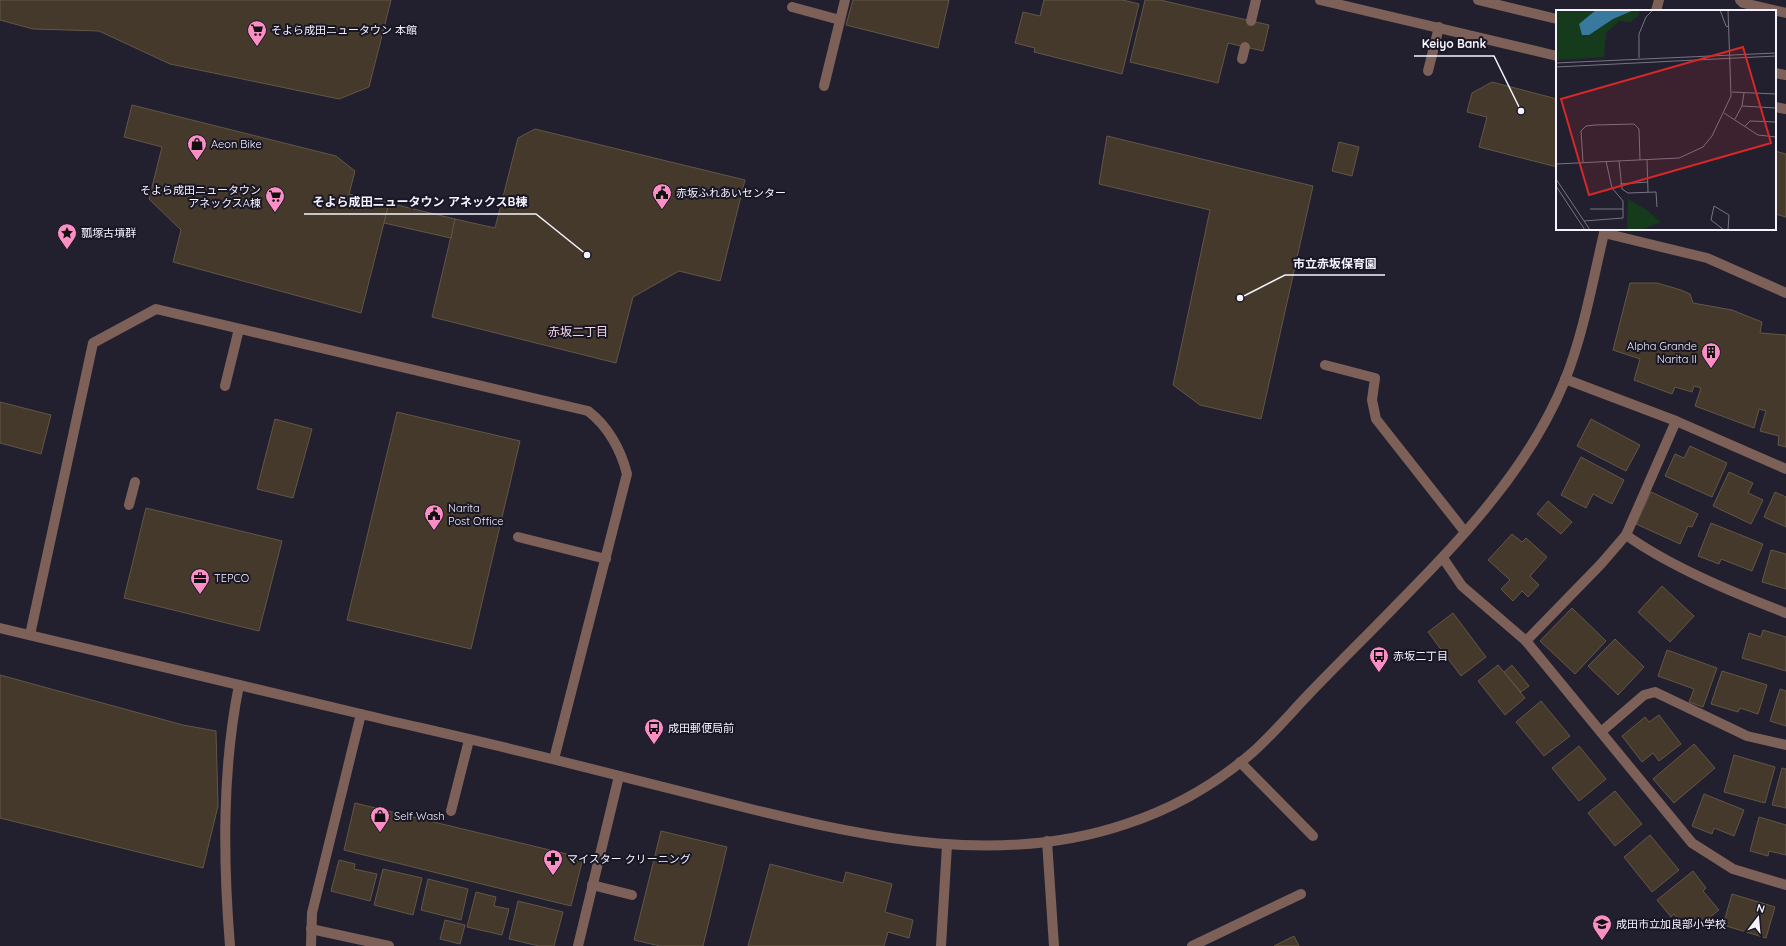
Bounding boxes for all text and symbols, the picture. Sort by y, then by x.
inset map [1556,10,1776,230]
supermarket icon: そよら成田ニュータウン 本館 [246,19,268,47]
place label: そよら成田ニュータウン 本館 [271,23,417,37]
callout: Keiyo Bank [1414,32,1494,56]
text: Keiyo Bank [1422,36,1487,51]
shop icon: Aeon Bike [186,133,208,161]
place label: Aeon Bike [211,137,262,151]
public building icon: 赤坂ふれあいセンター [651,182,673,210]
place label: そよら成田ニュータウン アネックスA棟 [140,183,261,210]
supermarket icon: そよら成田ニュータウン アネックスA棟 [264,185,286,213]
place label: 赤坂ふれあいセンター [676,186,786,200]
callout: そよら成田ニュータウン アネックスB棟 [304,190,536,214]
text: そよら成田ニュータウン アネックスB棟 [313,194,527,209]
place icon: 瓢塚古墳群 [56,222,78,250]
place label: 瓢塚古墳群 [81,226,136,240]
callout: 市立赤坂保育園 [1285,251,1385,275]
text: 市立赤坂保育園 [1293,256,1377,271]
district label: 赤坂二丁目 [548,324,608,339]
place label: Alpha Grande Narita II [1627,339,1697,366]
building icon: Alpha Grande Narita II [1700,341,1722,369]
place label: Narita Post Office [448,501,504,528]
public building icon: Narita Post Office [423,503,445,531]
office icon: TEPCO [189,567,211,595]
place label: TEPCO [214,571,249,585]
bus stop icon: 赤坂二丁目 [1368,645,1390,673]
place label: 赤坂二丁目 [1393,649,1448,663]
bus stop icon: 成田郵便局前 [643,717,665,745]
place label: 成田郵便局前 [668,721,734,735]
shop icon: Self Wash [369,805,391,833]
place label: Self Wash [394,809,445,823]
pharmacy icon: マイスター クリーニング [542,848,564,876]
place label: マイスター クリーニング [567,852,691,866]
north arrow [1738,898,1778,938]
text: N [1755,901,1767,916]
school or university icon: 成田市立加良部小学校 [1591,913,1613,941]
place label: 成田市立加良部小学校 [1616,917,1726,931]

